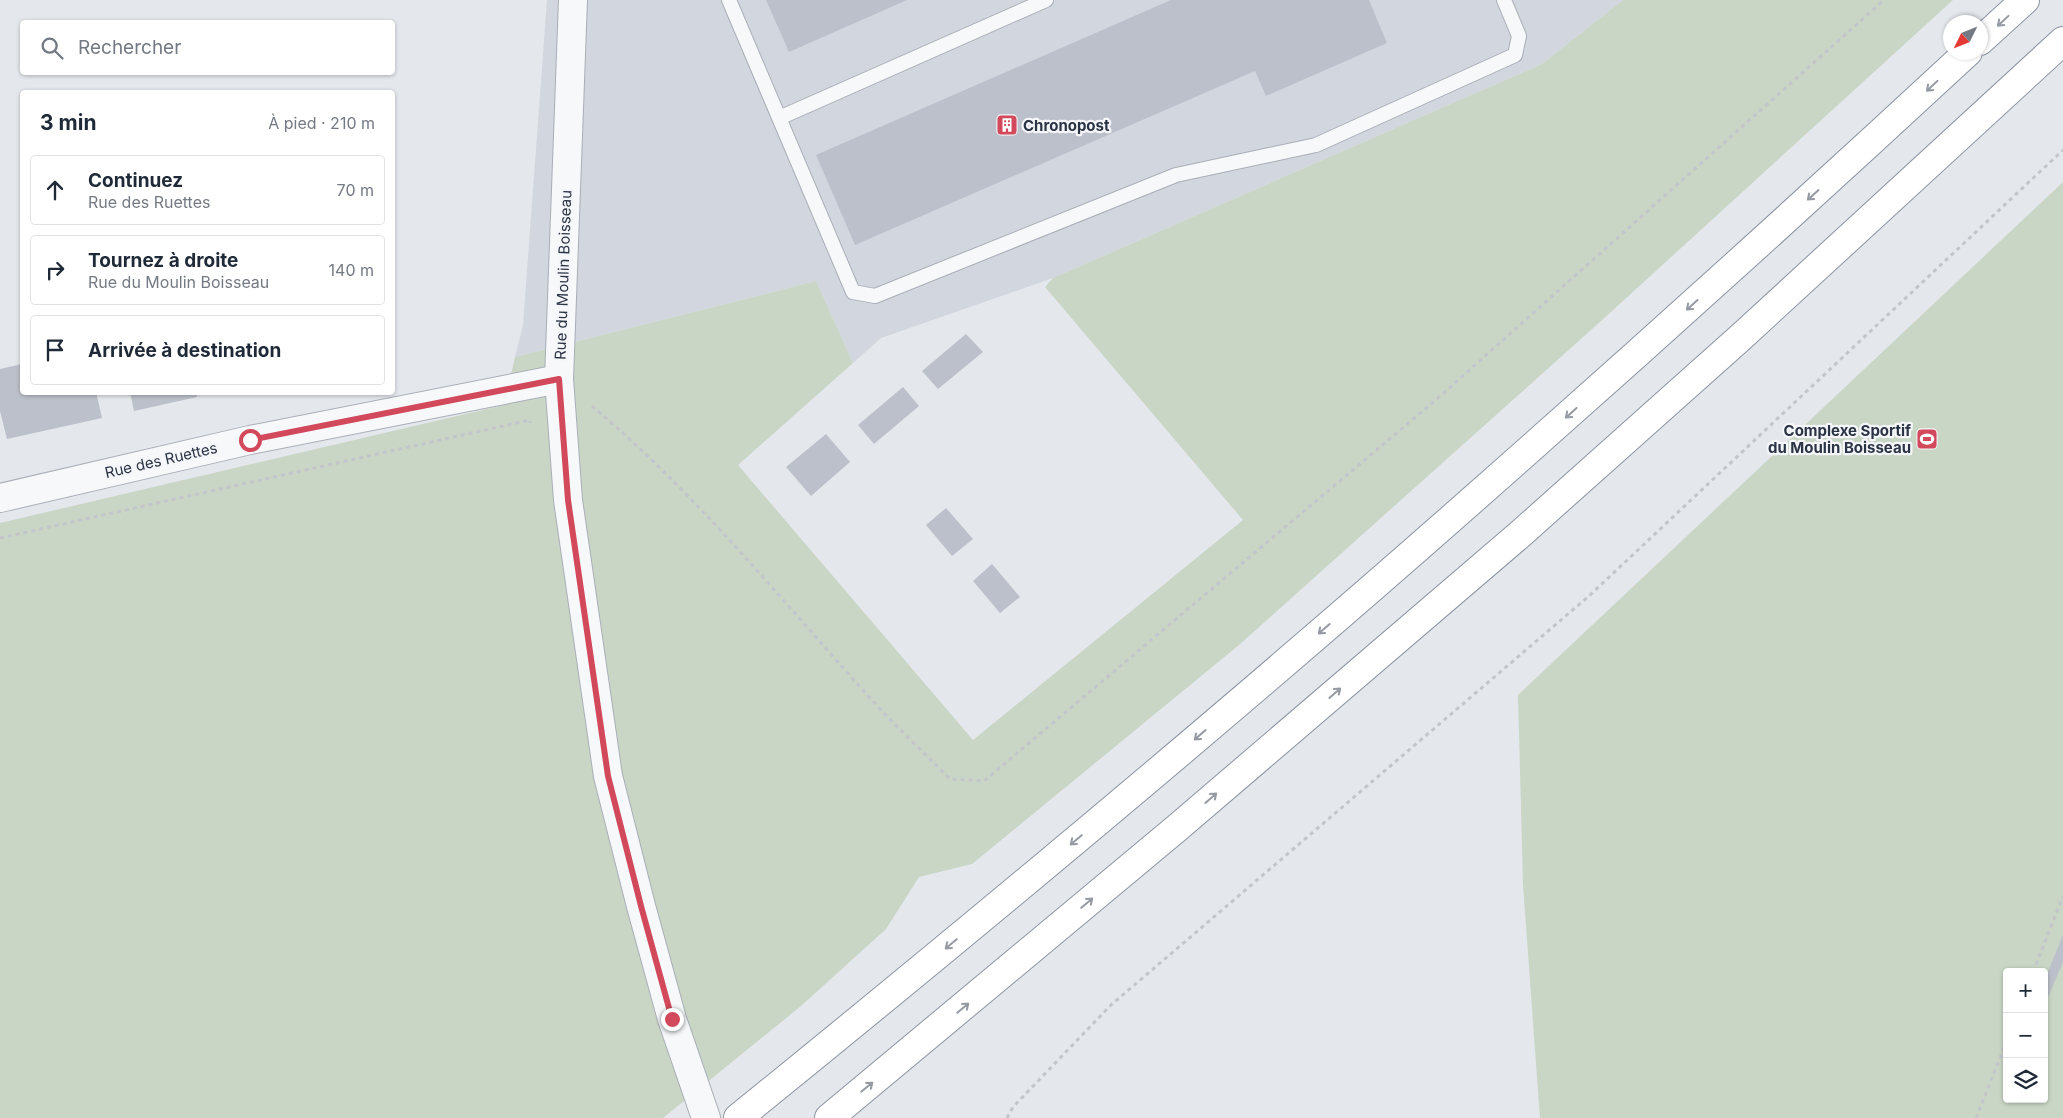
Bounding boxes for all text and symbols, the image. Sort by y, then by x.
north arrow [1943,15,1988,60]
one-way arrow [1996,15,2009,26]
search box [20,20,395,75]
icon: search [38,34,66,62]
text: Rechercher [78,36,181,59]
one-way arrow [1926,80,1939,91]
text: 3 min [40,110,96,135]
text: À pied · 210 m [268,113,375,133]
building icon: Chronopost [995,113,1019,137]
place label: Chronopost [1023,116,1110,135]
text: Continuez [88,169,183,192]
icon: ahead [41,176,69,204]
text: 70 m [337,180,374,200]
street label: Rue du Moulin Boisseau [551,190,575,360]
one-way arrow [1806,190,1819,201]
text: Rue des Ruettes [88,192,210,212]
text: Tournez à droite [88,249,238,272]
icon: right [41,256,69,284]
text: 140 m [329,260,374,280]
text: Rue du Moulin Boisseau [88,272,269,292]
one-way arrow [1686,299,1699,310]
icon: arrive [41,336,69,364]
text: Arrivée à destination [88,339,281,362]
one-way arrow [1565,407,1578,419]
place label: Complexe Sportif du Moulin Boisseau [1768,421,1911,457]
sports icon: Complexe Sportif du Moulin Boisseau [1915,427,1939,451]
route start [239,429,262,452]
street label: Rue des Ruettes [103,438,219,482]
one-way arrow [1317,624,1330,635]
one-way arrow [1328,687,1341,698]
one-way arrow [1194,729,1207,741]
one-way arrow [1205,793,1218,804]
one-way arrow [1070,834,1083,845]
one-way arrow [1081,898,1094,909]
one-way arrow [945,938,958,949]
map controls [2003,968,2048,1103]
button: + [2003,968,2048,1013]
one-way arrow [956,1002,969,1013]
route end [661,1008,684,1031]
button: − [2003,1013,2048,1058]
button: layers [2003,1058,2048,1103]
one-way arrow [860,1082,873,1093]

